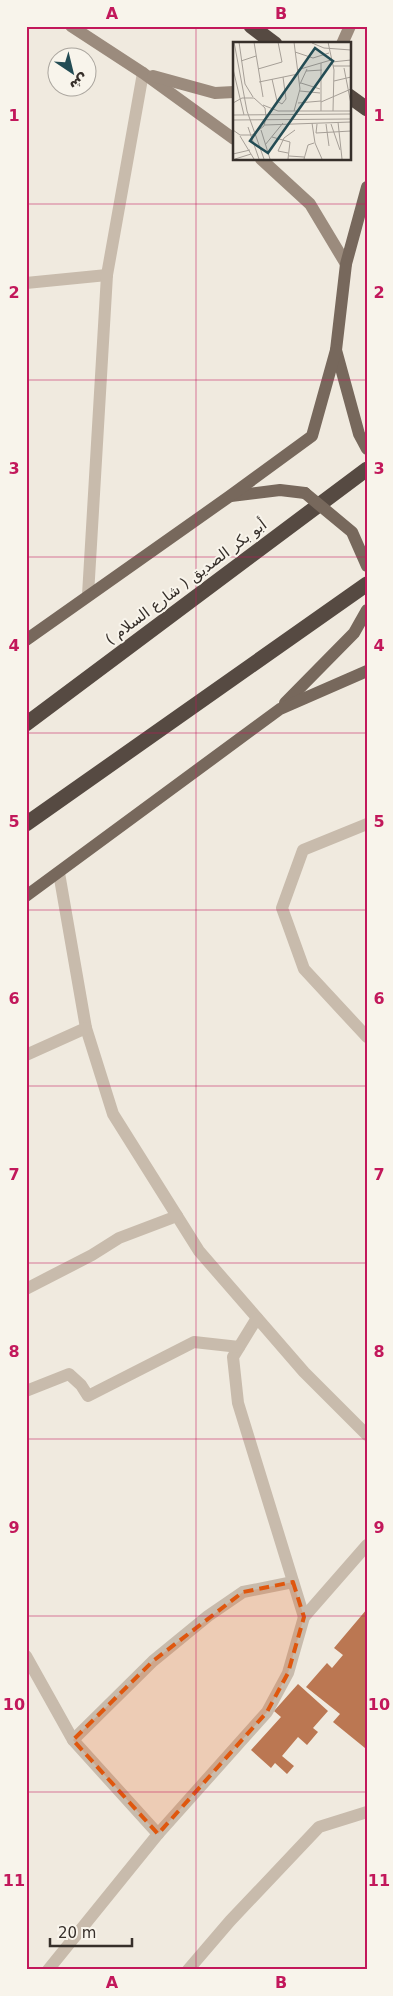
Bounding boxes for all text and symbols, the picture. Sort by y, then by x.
text: A [106,4,119,23]
text: B [275,4,287,23]
inset map [233,42,350,160]
north arrow [48,48,98,98]
text: ش [67,71,92,95]
text: 1 [8,106,20,125]
text: 1 [373,106,385,125]
text: 2 [8,283,20,302]
text: 2 [373,283,385,302]
text: 3 [8,459,20,478]
text: 3 [373,459,385,478]
street label: ( شارع السلام ) أبو بكر الصديق [101,515,270,649]
text: 4 [8,636,20,655]
text: 4 [373,636,385,655]
text: 5 [8,812,20,831]
text: 5 [373,812,385,831]
text: 6 [8,989,20,1008]
text: 6 [373,989,385,1008]
text: 7 [8,1165,20,1184]
text: 7 [373,1165,385,1184]
text: 8 [8,1342,20,1361]
text: 8 [373,1342,385,1361]
text: 9 [8,1518,20,1537]
text: 9 [373,1518,385,1537]
text: 10 [3,1695,25,1714]
text: 10 [368,1695,390,1714]
text: 11 [3,1871,25,1890]
text: 11 [368,1871,390,1890]
scale bar [50,1916,132,1948]
text: 20 m [58,1924,96,1942]
text: A [106,1973,119,1992]
text: B [275,1973,287,1992]

